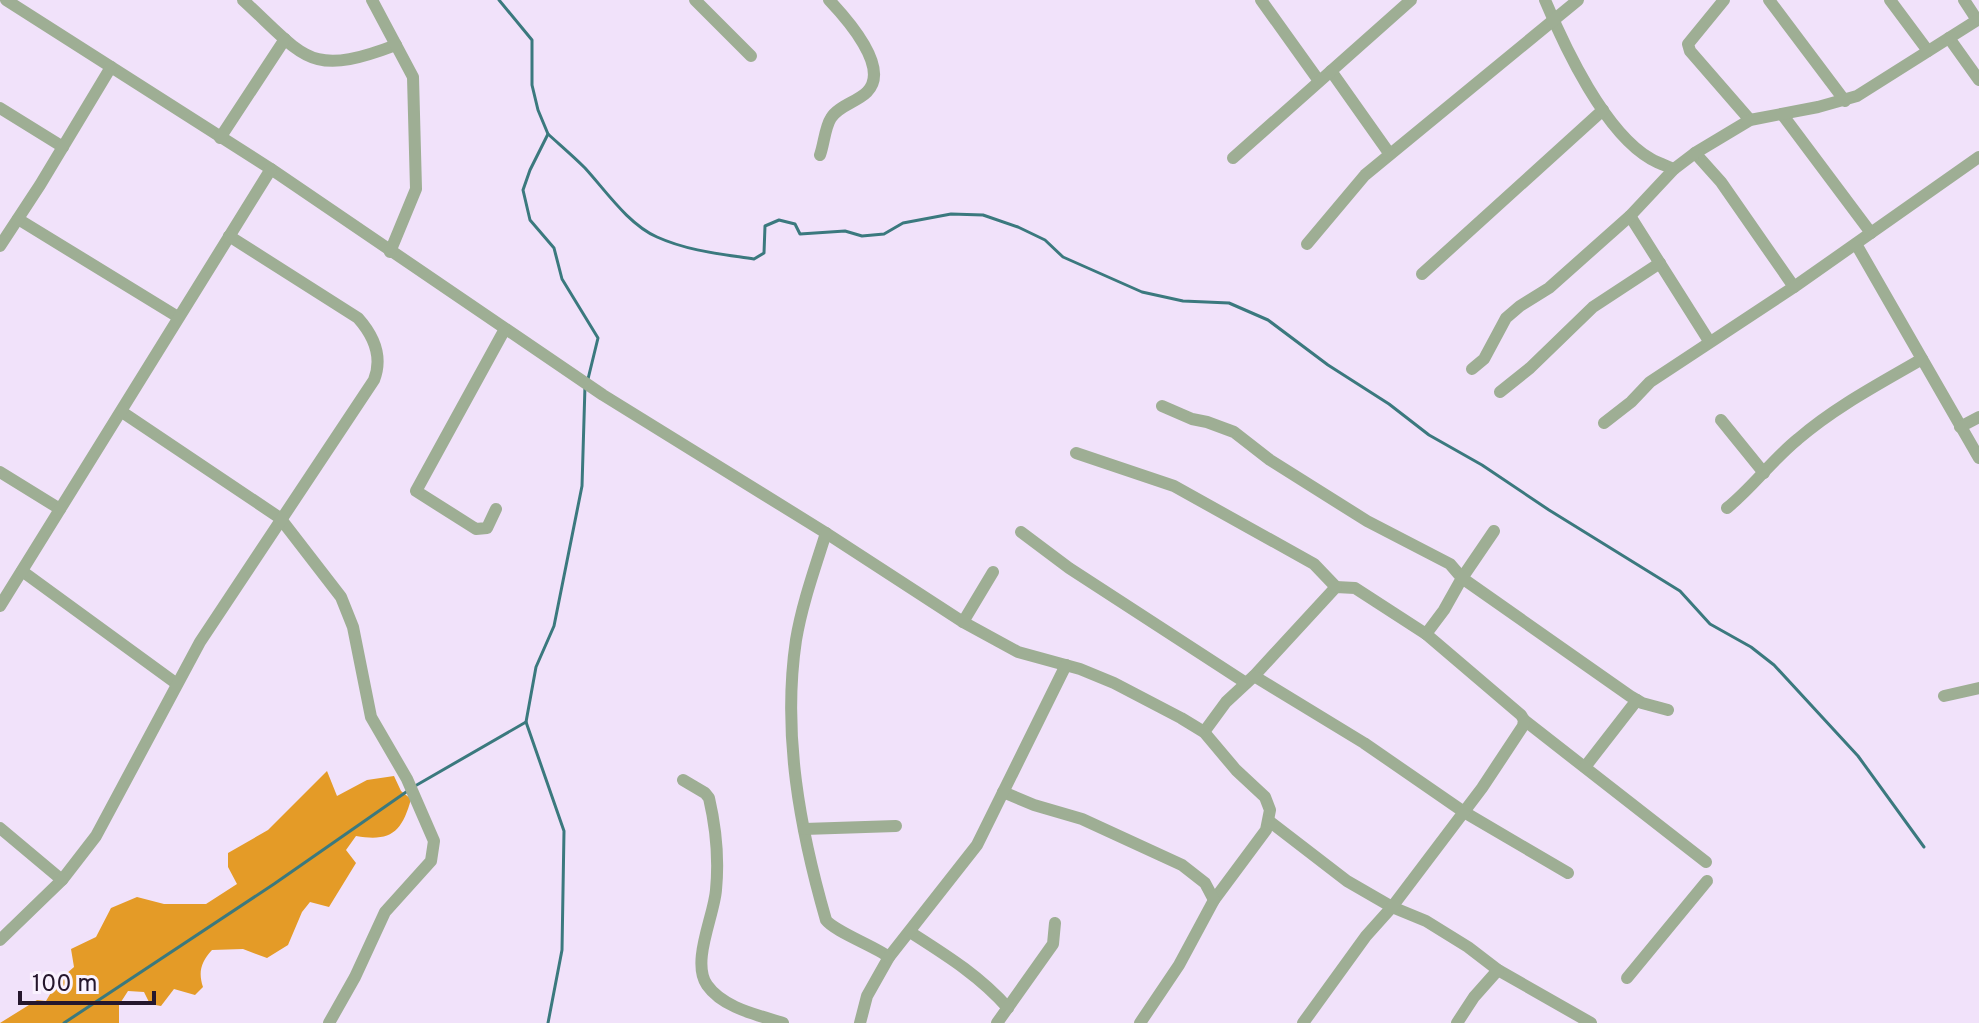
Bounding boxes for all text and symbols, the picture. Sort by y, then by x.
scale bar [20,955,154,1005]
text: 100 m [32,970,98,1000]

